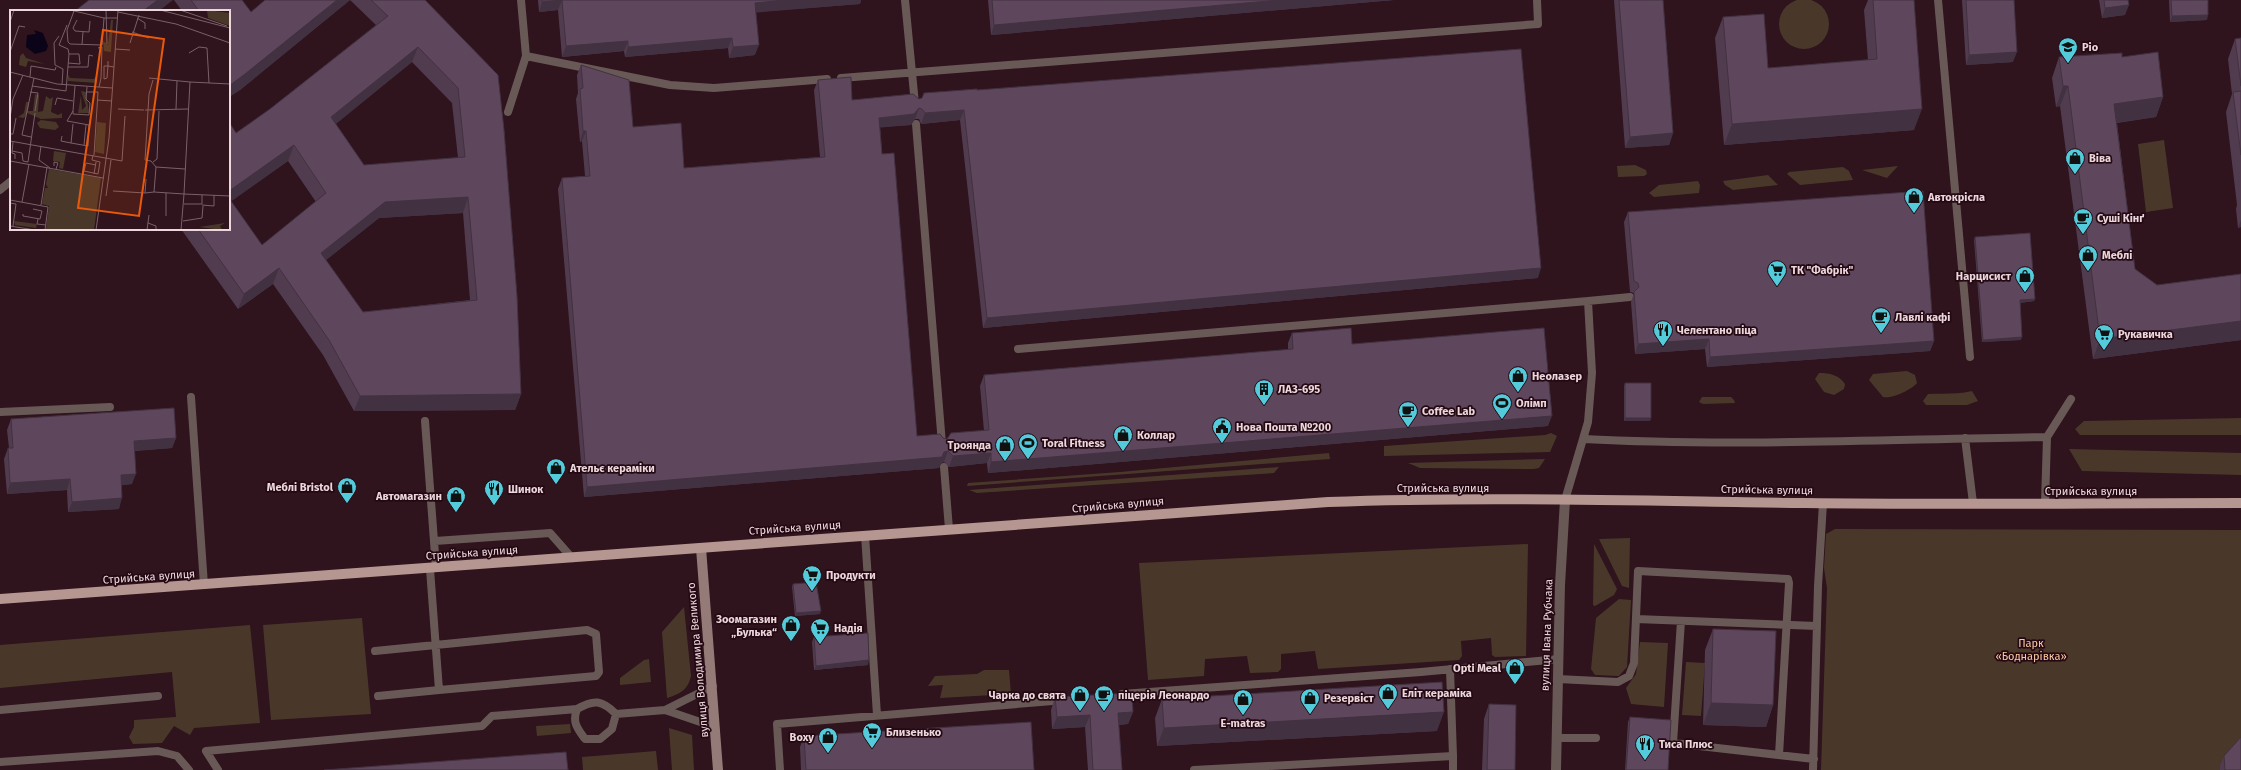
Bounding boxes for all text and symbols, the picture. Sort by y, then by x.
inset map [10,10,230,230]
school or university icon: Ріо [2057,36,2079,64]
place label: Ріо [2082,41,2099,54]
shop icon: Віва [2064,147,2086,175]
place label: Віва [2089,152,2111,165]
shop icon: Автокрісла [1903,186,1925,214]
place label: Автокрісла [1927,191,1985,204]
cafe icon: Суші Кінґ [2072,207,2094,235]
place label: Суші Кінґ [2097,212,2144,225]
shop icon: Меблі [2077,244,2099,272]
place label: Меблі [2102,249,2132,262]
supermarket icon: ТК "Фабрік" [1766,259,1788,287]
place label: ТК "Фабрік" [1791,264,1854,277]
shop icon: Нарцисист [2014,265,2036,293]
place label: Нарцисист [1956,270,2012,283]
cafe icon: Лавлі кафі [1870,306,1892,334]
place label: Лавлі кафі [1895,311,1950,324]
restaurant icon: Челентано піца [1652,319,1674,347]
supermarket icon: Рукавичка [2093,323,2115,351]
place label: Челентано піца [1677,324,1757,337]
place label: Рукавичка [2118,328,2173,341]
shop icon: Неолазер [1507,365,1529,393]
place label: Неолазер [1532,370,1582,383]
building icon: ЛАЗ-695 [1253,378,1275,406]
place label: ЛАЗ-695 [1278,383,1320,396]
sports icon: Олімп [1491,392,1513,420]
place label: Олімп [1516,397,1547,410]
cafe icon: Coffee Lab [1397,400,1419,428]
place label: Coffee Lab [1422,405,1476,418]
public building icon: Нова Пошта №200 [1211,416,1233,444]
place label: Нова Пошта №200 [1236,421,1332,434]
shop icon: Коллар [1112,424,1134,452]
place label: Коллар [1137,429,1176,442]
sports icon: Toral Fitness [1017,432,1039,460]
shop icon: Троянда [994,434,1016,462]
place label: Toral Fitness [1042,437,1106,450]
place label: Троянда [947,439,991,452]
shop icon: Ательє кераміки [545,457,567,485]
place label: Ательє кераміки [569,462,655,475]
shop icon: Меблі Bristol [336,476,358,504]
restaurant icon: Шинок [483,478,505,506]
place label: Меблі Bristol [267,481,334,494]
street label: Стрийська вулиця [1397,482,1489,495]
place label: Шинок [508,483,544,496]
street label: Стрийська вулиця [1721,483,1813,497]
shop icon: Автомагазин [445,485,467,513]
street label: Стрийська вулиця [2045,485,2137,498]
place label: Автомагазин [375,490,442,503]
street label: Стрийська вулиця [1071,494,1165,516]
street label: Стрийська вулиця [748,518,842,538]
street label: Стрийська вулиця [425,543,519,563]
supermarket icon: Продукти [801,564,823,592]
street label: Стрийська вулиця [102,567,196,587]
place label: Продукти [826,569,876,582]
street label: вулиця Івана Рубчака [1539,579,1555,691]
street label: вулиця Володимира Великого [685,582,711,738]
place label: Зоомагазин „Булька“ [715,613,777,639]
shop icon: Зоомагазин „Булька“ [780,614,802,642]
supermarket icon: Надія [809,617,831,645]
place label: Надія [834,622,863,635]
park label: Парк «Боднарівка» [1995,637,2067,663]
shop icon: Opti Meal [1504,657,1526,685]
place label: Opti Meal [1453,662,1502,675]
shop icon: Еліт кераміка [1377,682,1399,710]
shop icon: Чарка до свята [1069,684,1091,712]
cafe icon: піцерія Леонардо [1093,684,1115,712]
shop icon: Резервіст [1299,687,1321,715]
place label: Еліт кераміка [1402,687,1472,700]
shop icon: E-matras [1232,688,1254,716]
place label: Чарка до свята [989,689,1066,702]
place label: піцерія Леонардо [1118,689,1210,702]
place label: Резервіст [1324,692,1375,705]
place label: E-matras [1221,717,1266,730]
supermarket icon: Близенько [861,721,883,749]
shop icon: Boxy [817,726,839,754]
place label: Близенько [886,726,942,739]
place label: Boxy [790,731,814,744]
restaurant icon: Тиса Плюс [1634,733,1656,761]
place label: Тиса Плюс [1659,738,1713,751]

